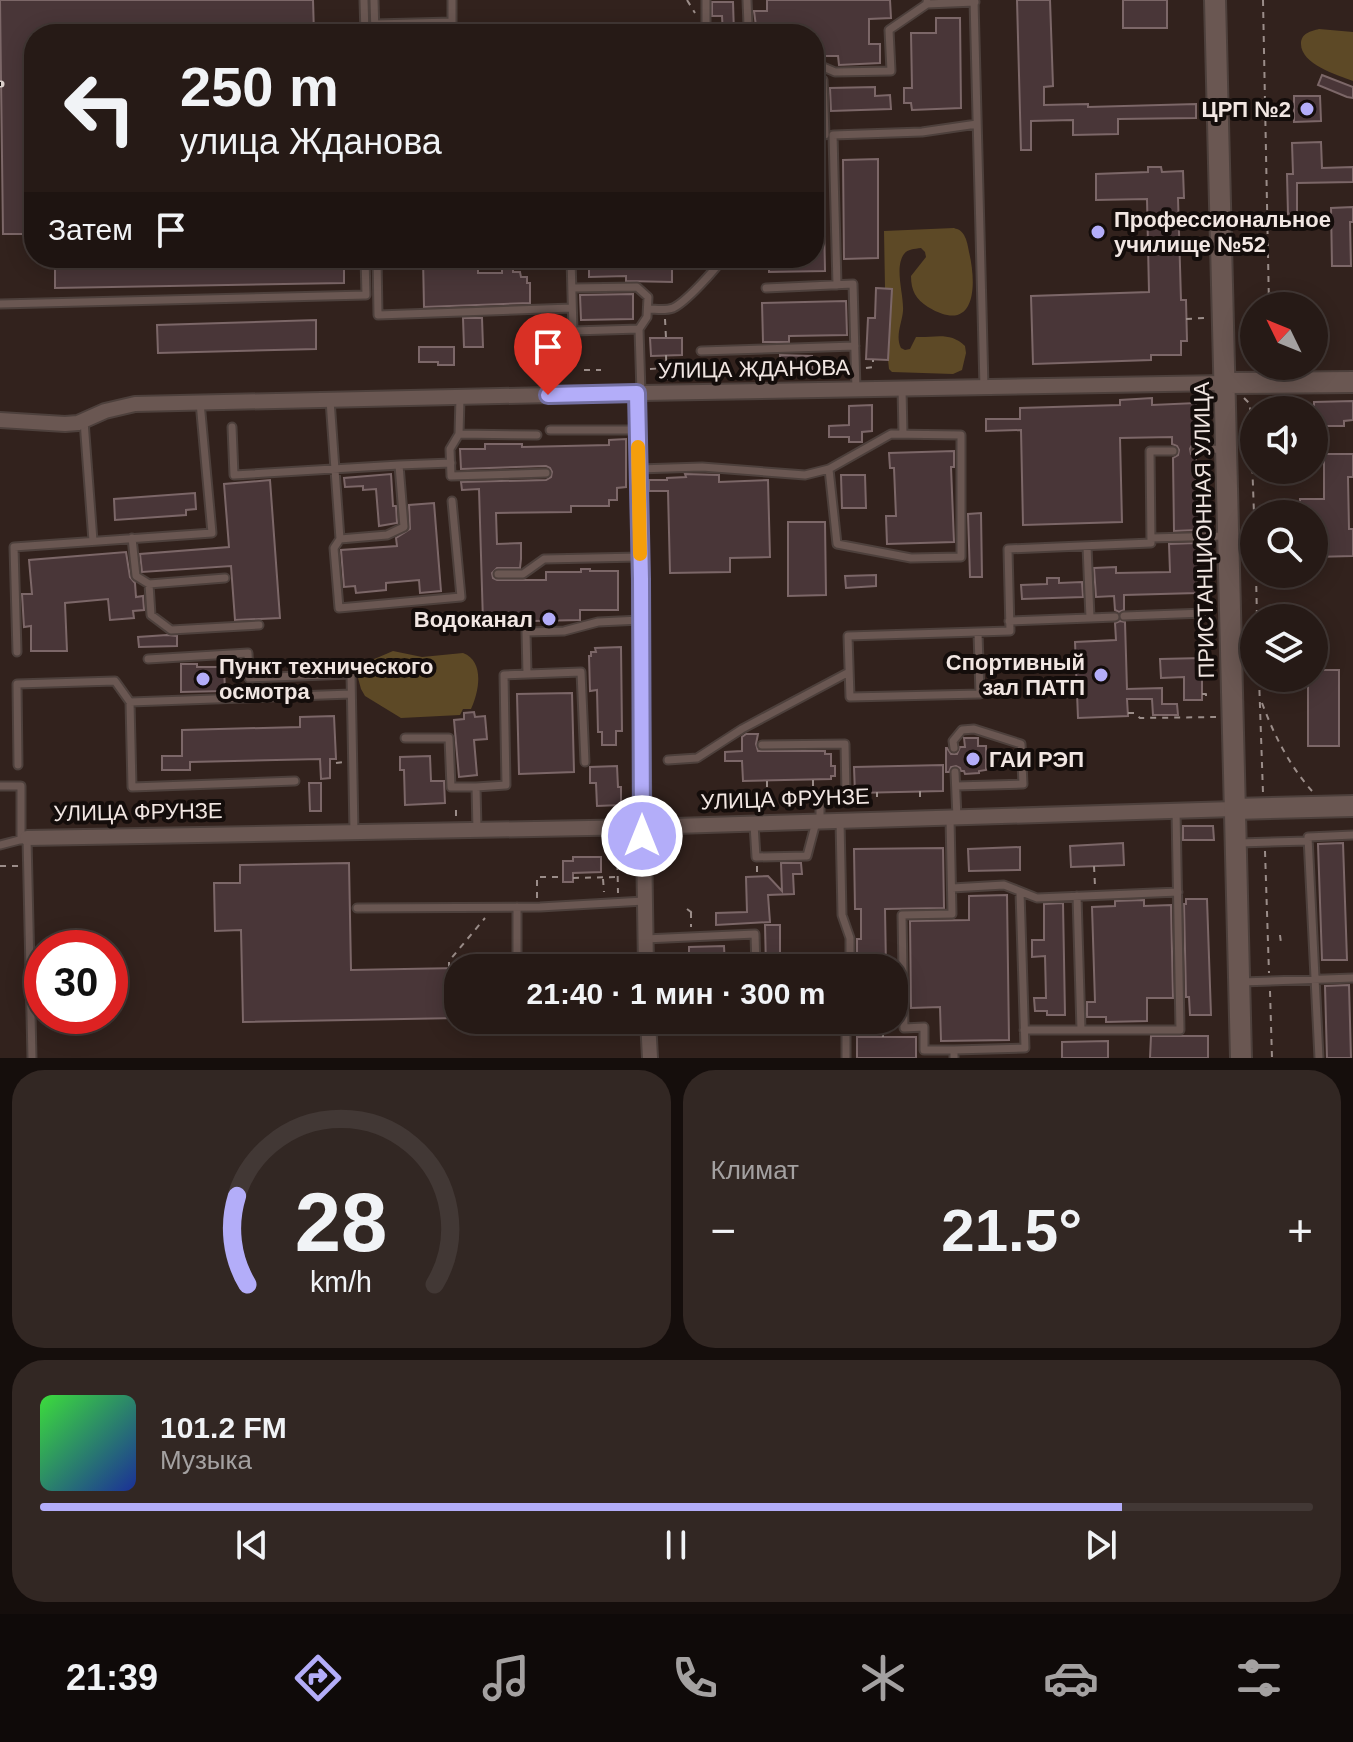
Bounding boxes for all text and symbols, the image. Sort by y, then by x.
text: 250 m [180,55,339,118]
icon: left [48,56,152,160]
place label: ЦРП №2 [1202,97,1291,122]
marker: ЦРП №2 [1298,100,1316,118]
text: улица Жданова [180,121,442,162]
place label: Профессиональное училище №52 [1114,207,1331,257]
icon: arrive [149,208,193,252]
text: Затем [48,213,133,246]
marker: Профессиональное училище №52 [1089,223,1107,241]
north arrow [1240,292,1328,380]
map controls [1240,292,1328,692]
pin [514,313,582,395]
icon: arrive [526,325,570,369]
street label: УЛИЦА ЖДАНОВА [658,355,851,383]
street label: ПРИСТАНЦИОННАЯ УЛИЦА [1189,381,1219,679]
button: sound [1240,396,1328,484]
button: search [1240,500,1328,588]
button: layers [1240,604,1328,692]
place label: Водоканал [414,607,533,632]
marker: Водоканал [540,610,558,628]
place label: Спортивный зал ПАТП [946,650,1085,700]
place label: Пункт технического осмотра [219,654,433,704]
marker: Спортивный зал ПАТП [1092,666,1110,684]
marker: Пункт технического осмотра [194,670,212,688]
place label: ГАИ РЭП [989,747,1084,772]
marker: ГАИ РЭП [964,750,982,768]
street label: УЛИЦА ФРУНЗЕ [700,784,870,814]
position arrow [600,794,684,878]
street label: УЛИЦА ФРУНЗЕ [53,798,223,826]
speed limit sign: 30 [24,930,128,1034]
text: 21:40 · 1 мин · 300 m [527,977,825,1010]
text: Климат [711,1155,799,1185]
text: 28 [295,1176,388,1269]
text: 21.5° [941,1197,1082,1264]
text: − [711,1206,736,1255]
text: + [1287,1206,1313,1255]
text: km/h [310,1266,372,1298]
text: 101.2 FM [160,1411,287,1444]
text: Музыка [160,1445,252,1475]
icon: previous [230,1523,274,1567]
icon: pause [654,1523,698,1567]
icon: next [1079,1523,1123,1567]
icon: directions [290,1650,346,1706]
icon: music [478,1650,534,1706]
icon: phone [667,1650,723,1706]
icon: climate [855,1650,911,1706]
icon: car [1043,1650,1099,1706]
icon: filters [1231,1650,1287,1706]
text: 21:39 [66,1657,158,1698]

